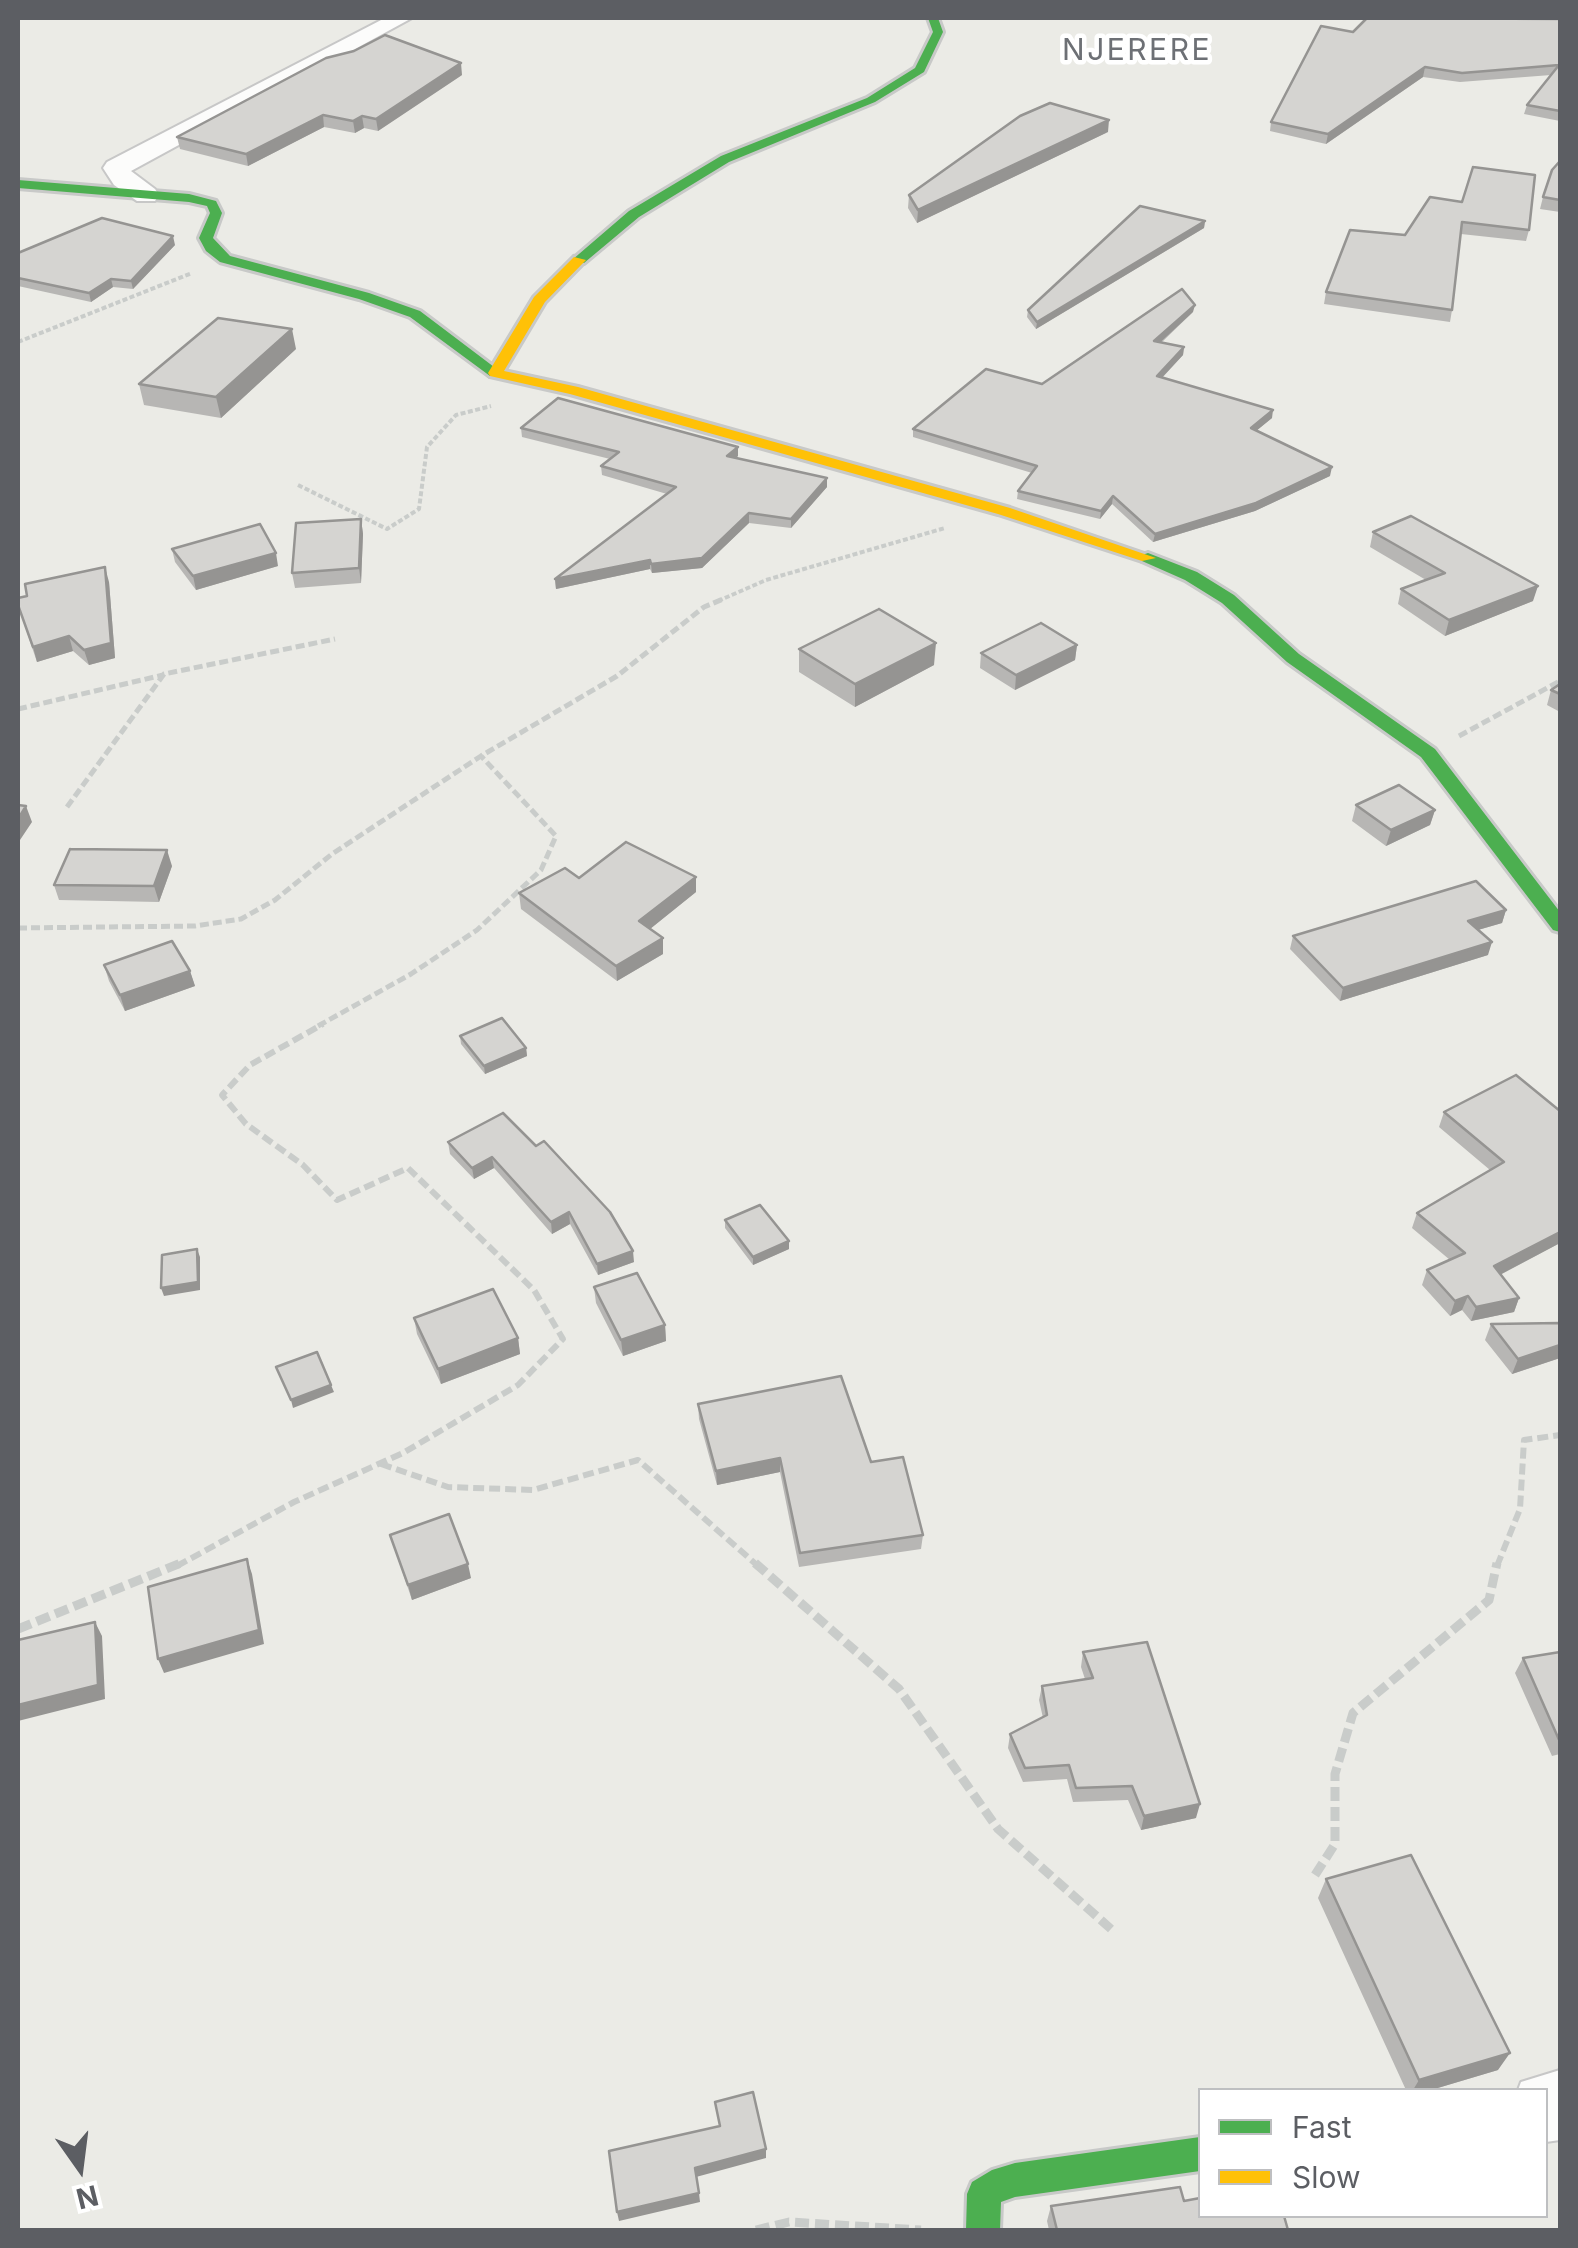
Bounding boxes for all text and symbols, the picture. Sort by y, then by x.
district label: NJERERE [1062,33,1212,69]
legend [1198,2088,1548,2218]
text: Fast [1292,2109,1351,2145]
north arrow [30,2118,130,2218]
text: Slow [1292,2159,1361,2195]
text: N [73,2178,102,2216]

